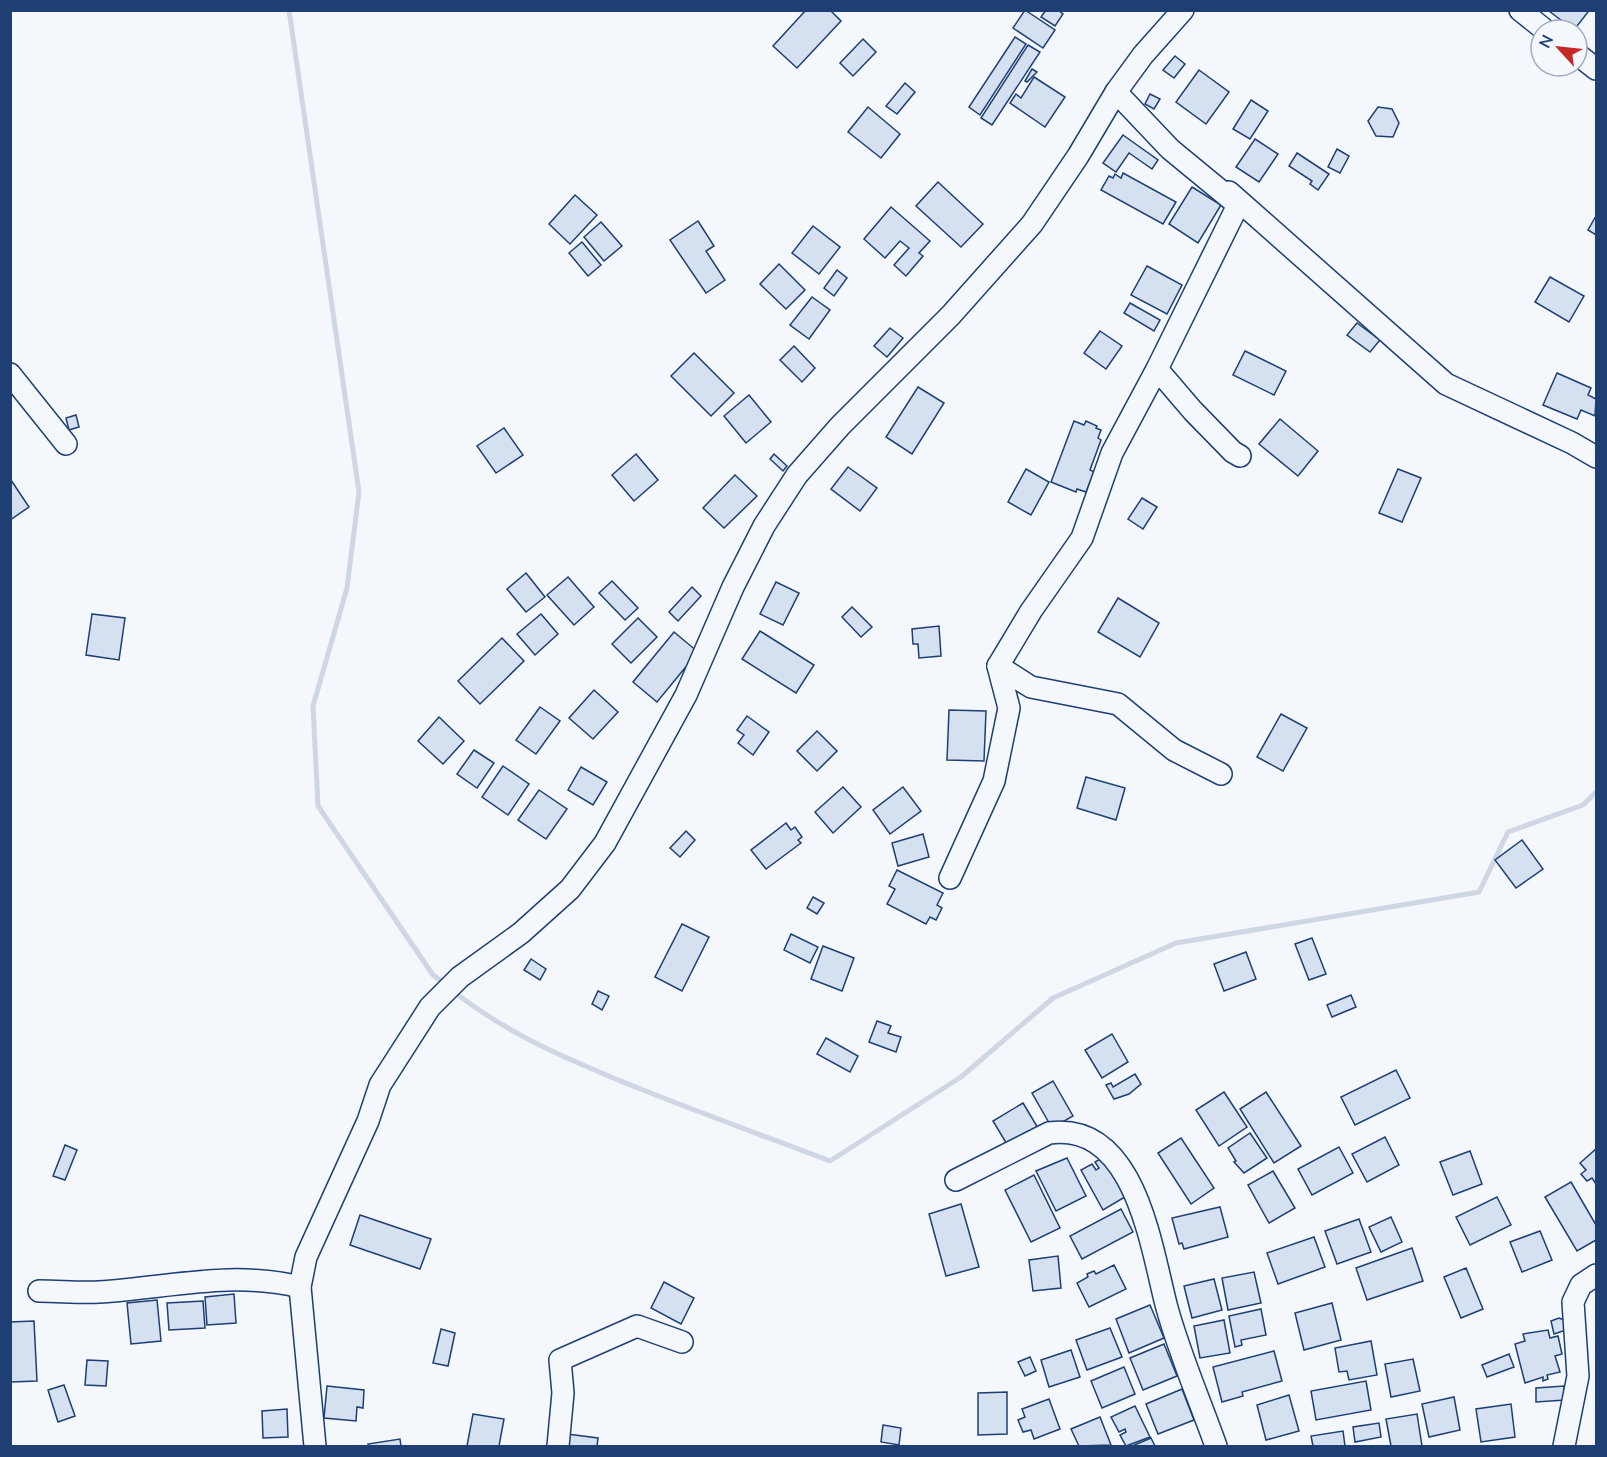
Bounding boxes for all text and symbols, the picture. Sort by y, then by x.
north arrow [1529,18,1589,78]
text: N [1534,31,1559,52]

